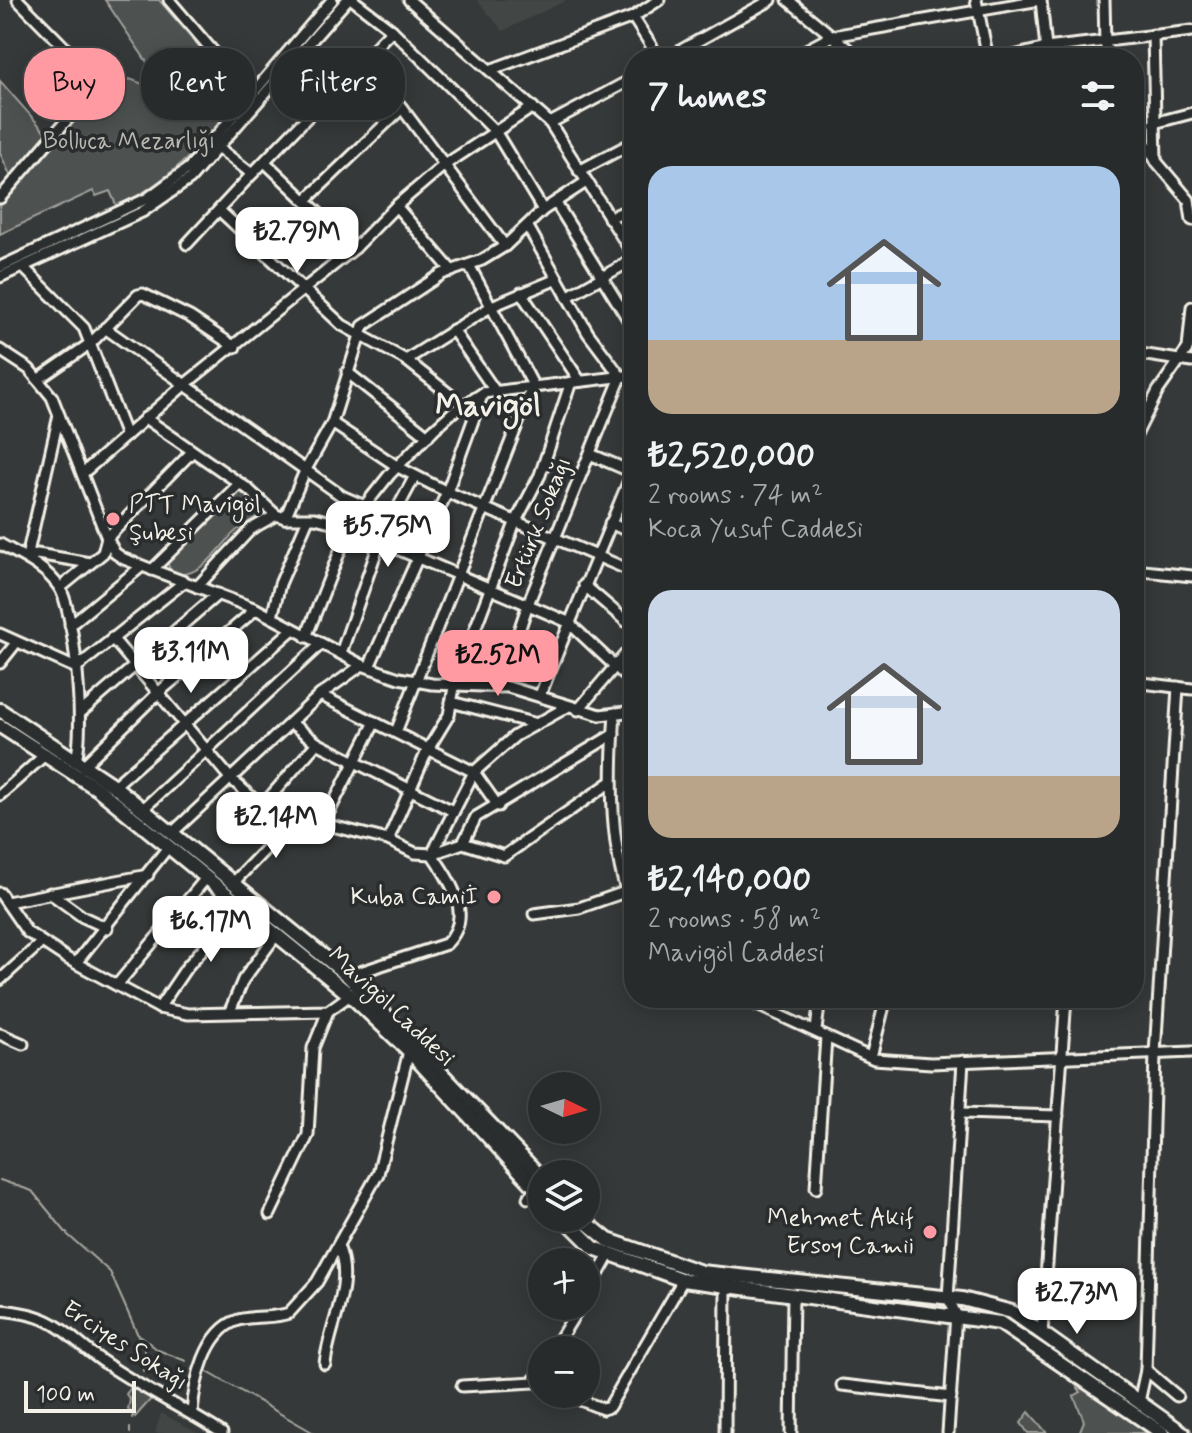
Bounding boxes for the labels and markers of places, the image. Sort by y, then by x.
pin: ₺2.79M [232,207,362,275]
place label: PTT Mavigöl Şubesi [129,490,261,549]
pin: ₺5.75M [323,501,453,569]
marker: PTT Mavigöl Şubesi [104,510,122,528]
pin: ₺3.11M [126,627,256,695]
pin: ₺2.52M [433,630,563,698]
pin: ₺2.14M [211,792,341,860]
place label: Kuba Camiİ [350,882,478,913]
marker: Kuba Camiİ [485,888,503,906]
pin: ₺6.17M [146,896,276,964]
place label: Mehmet Akif Ersoy Camii [767,1203,914,1262]
marker: Mehmet Akif Ersoy Camii [921,1223,939,1241]
pin: ₺2.73M [1012,1268,1142,1336]

